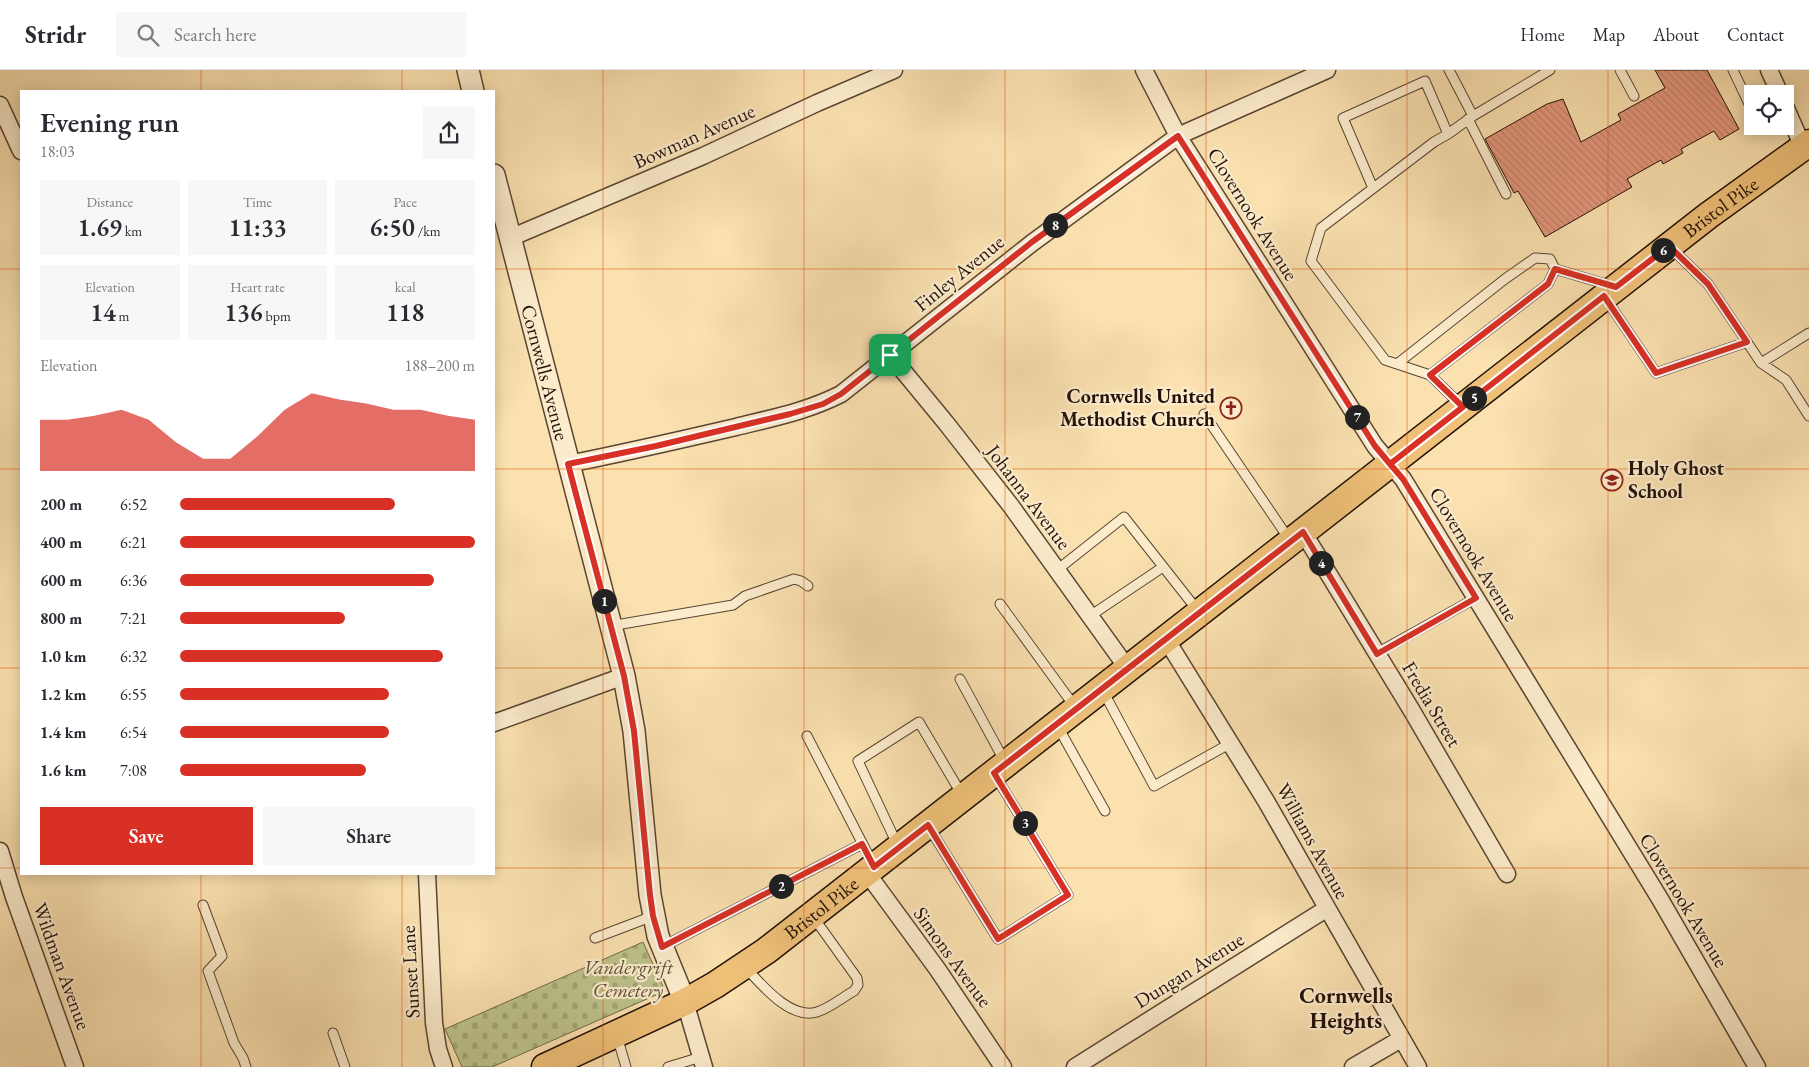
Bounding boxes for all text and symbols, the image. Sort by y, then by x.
search box [116,12,466,57]
text: Stridr [25,19,86,50]
icon: search [134,21,162,49]
text: Search here [174,22,257,47]
text: Home [1520,23,1565,46]
text: Map [1593,23,1625,46]
text: About [1653,23,1699,46]
text: Contact [1727,23,1784,46]
map controls [1744,85,1794,135]
button: locate [1744,85,1794,135]
street label: Bowman Avenue [629,97,759,174]
text: Evening run [40,104,179,140]
button: share [423,107,475,159]
text: 18:03 [40,141,75,162]
street label: Clovernook Avenue [1202,143,1304,286]
street label: Bristol Pike [1677,171,1763,244]
text: Distance [86,193,133,211]
text: Time [243,193,272,211]
text: Pace [393,193,417,211]
text: 1.69 [77,211,122,243]
text: 11:33 [228,211,287,243]
text: 6:50 [370,211,415,243]
pin: 8 [1042,212,1068,238]
text: 8 [1052,216,1059,234]
text: km [122,222,142,240]
text: /km [415,222,441,240]
street label: Finley Avenue [909,229,1009,317]
pin: 6 [1650,238,1676,262]
text: 6 [1660,241,1667,259]
text: Elevation [85,278,135,296]
text: Heart rate [230,278,285,296]
text: kcal [395,278,416,296]
text: 14 [90,296,116,328]
text: 136 [224,296,263,328]
text: 118 [386,296,424,328]
street label: Cornwells Avenue [515,302,575,443]
text: m [116,307,130,325]
text: bpm [263,307,291,325]
pin [869,334,911,376]
icon: arrive [876,341,904,369]
text: Elevation [40,355,98,376]
text: 188–200 m [404,355,475,376]
place label: Cornwells United Methodist Church [1060,383,1215,432]
pin: 5 [1462,386,1486,410]
text: 5 [1471,389,1478,407]
church icon: Cornwells United Methodist Church [1219,396,1243,420]
pin: 7 [1344,404,1370,430]
text: 7 [1354,408,1361,426]
street label: Johanna Avenue [980,438,1077,555]
place label: Holy Ghost School [1628,455,1724,504]
school or university icon: Holy Ghost School [1600,468,1624,492]
street label: Clovernook Avenue [1424,482,1524,626]
text: 200 m [40,494,82,515]
text: 6:52 [120,494,147,515]
text: 400 m [40,532,82,553]
text: 6:21 [120,532,147,553]
pin: 4 [1308,550,1334,576]
text: 4 [1318,554,1325,572]
text: 600 m [40,570,82,591]
text: 6:36 [120,570,147,591]
pin: 1 [592,588,616,614]
text: 1 [601,592,608,610]
text: 800 m [40,608,82,629]
text: 7:21 [120,608,147,629]
text: 1.0 km [40,646,86,667]
text: 6:32 [120,646,147,667]
street label: Fredia Street [1396,656,1468,752]
text: 1.2 km [40,684,86,705]
text: 6:55 [120,684,147,705]
text: 1.4 km [40,722,86,743]
text: 6:54 [120,722,147,743]
text: 1.6 km [40,760,86,781]
text: 7:08 [120,760,147,781]
street label: Williams Avenue [1270,778,1356,904]
button: Save [40,807,253,865]
button: Share [263,807,475,865]
pin: 3 [1012,810,1038,836]
text: 3 [1022,814,1029,832]
street label: Clovernook Avenue [1634,828,1734,972]
street label: Bristol Pike [779,871,864,945]
pin: 2 [768,874,794,898]
text: 2 [778,877,785,895]
street label: Wildman Avenue [27,899,97,1033]
street label: Simons Avenue [908,902,998,1013]
street label: Sunset Lane [395,925,425,1019]
street label: Dungan Avenue [1129,926,1249,1014]
park label: Vandergrift Cemetery [583,954,674,1003]
district label: Cornwells Heights [1299,981,1393,1035]

